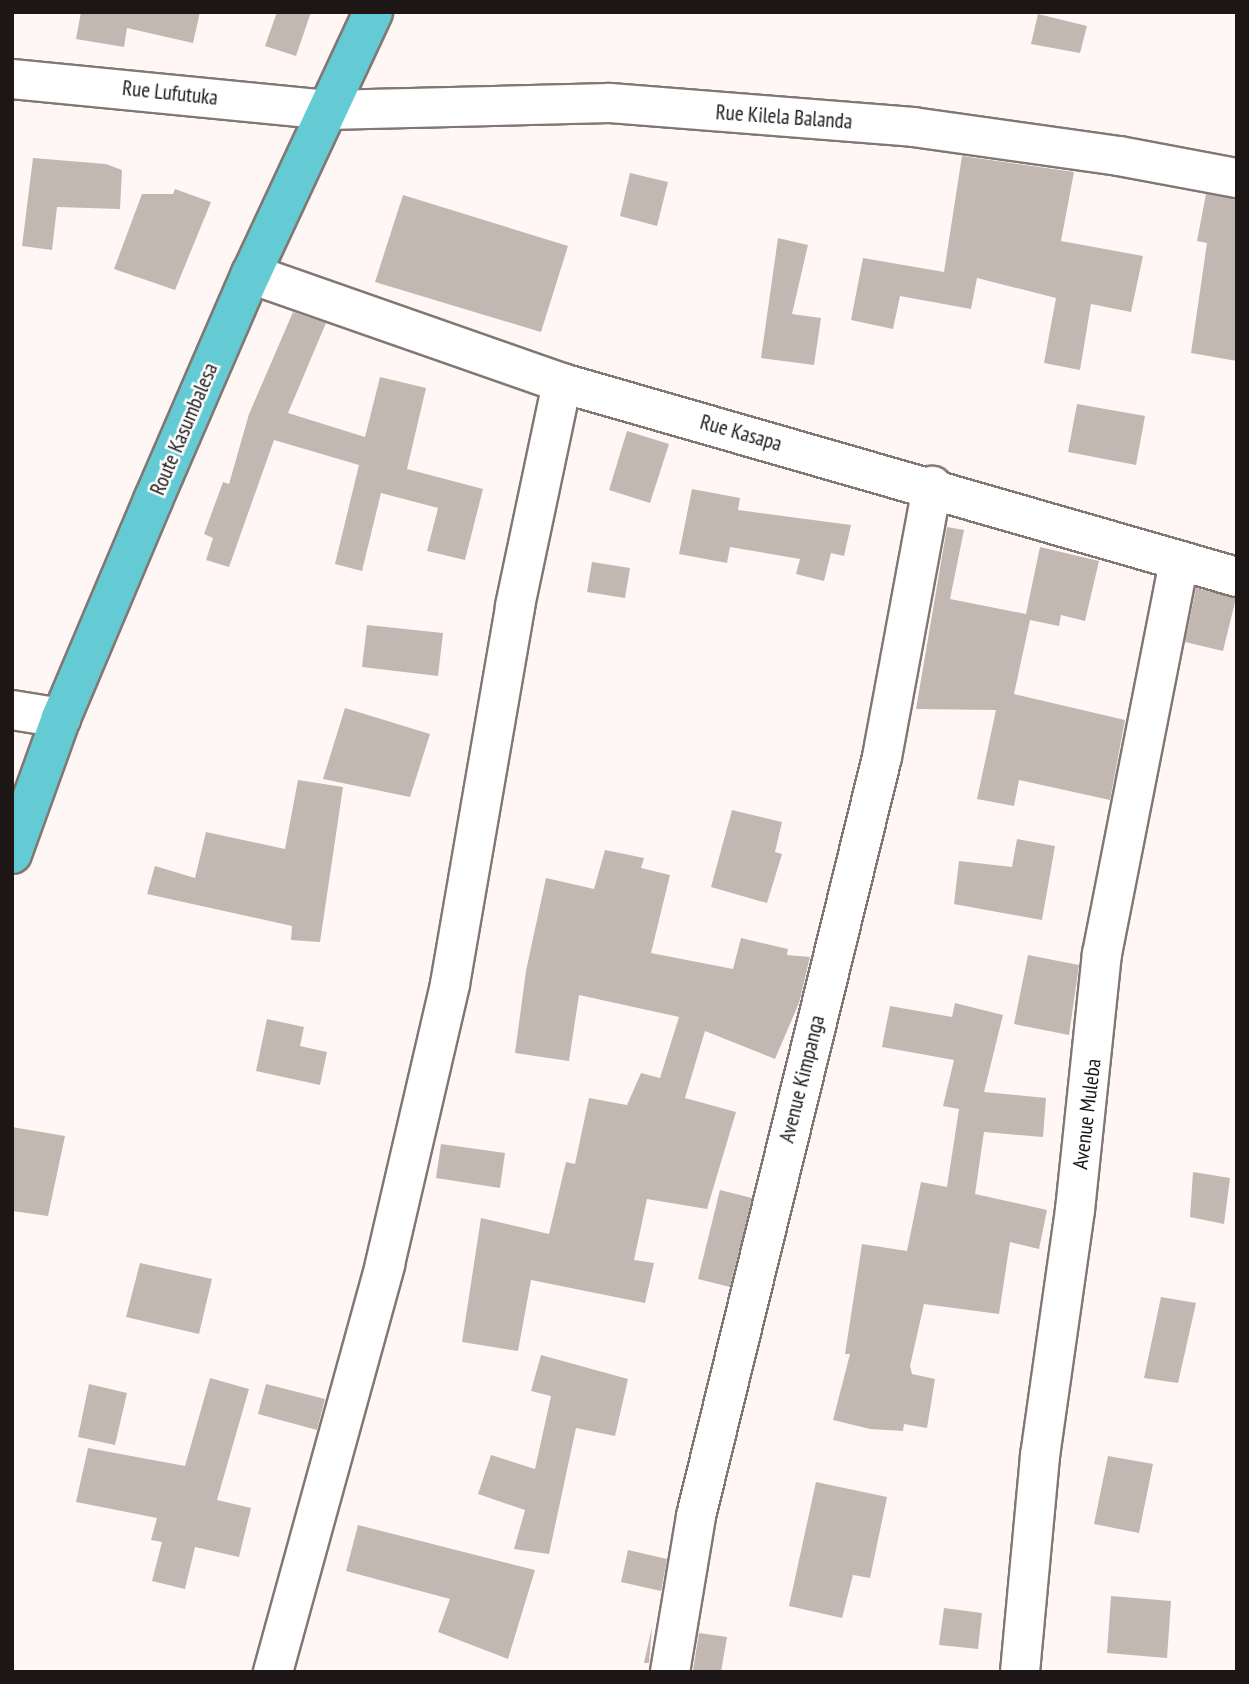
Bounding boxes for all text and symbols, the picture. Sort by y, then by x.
street label: Rue Lufutuka [121,75,219,111]
street label: Rue Kilela Balanda [715,100,853,134]
street label: Route Kasumbalesa [145,359,223,499]
street label: Rue Kasapa [697,409,785,457]
street label: Avenue Kimpanga [774,1013,830,1145]
street label: Avenue Muleba [1068,1057,1106,1171]

